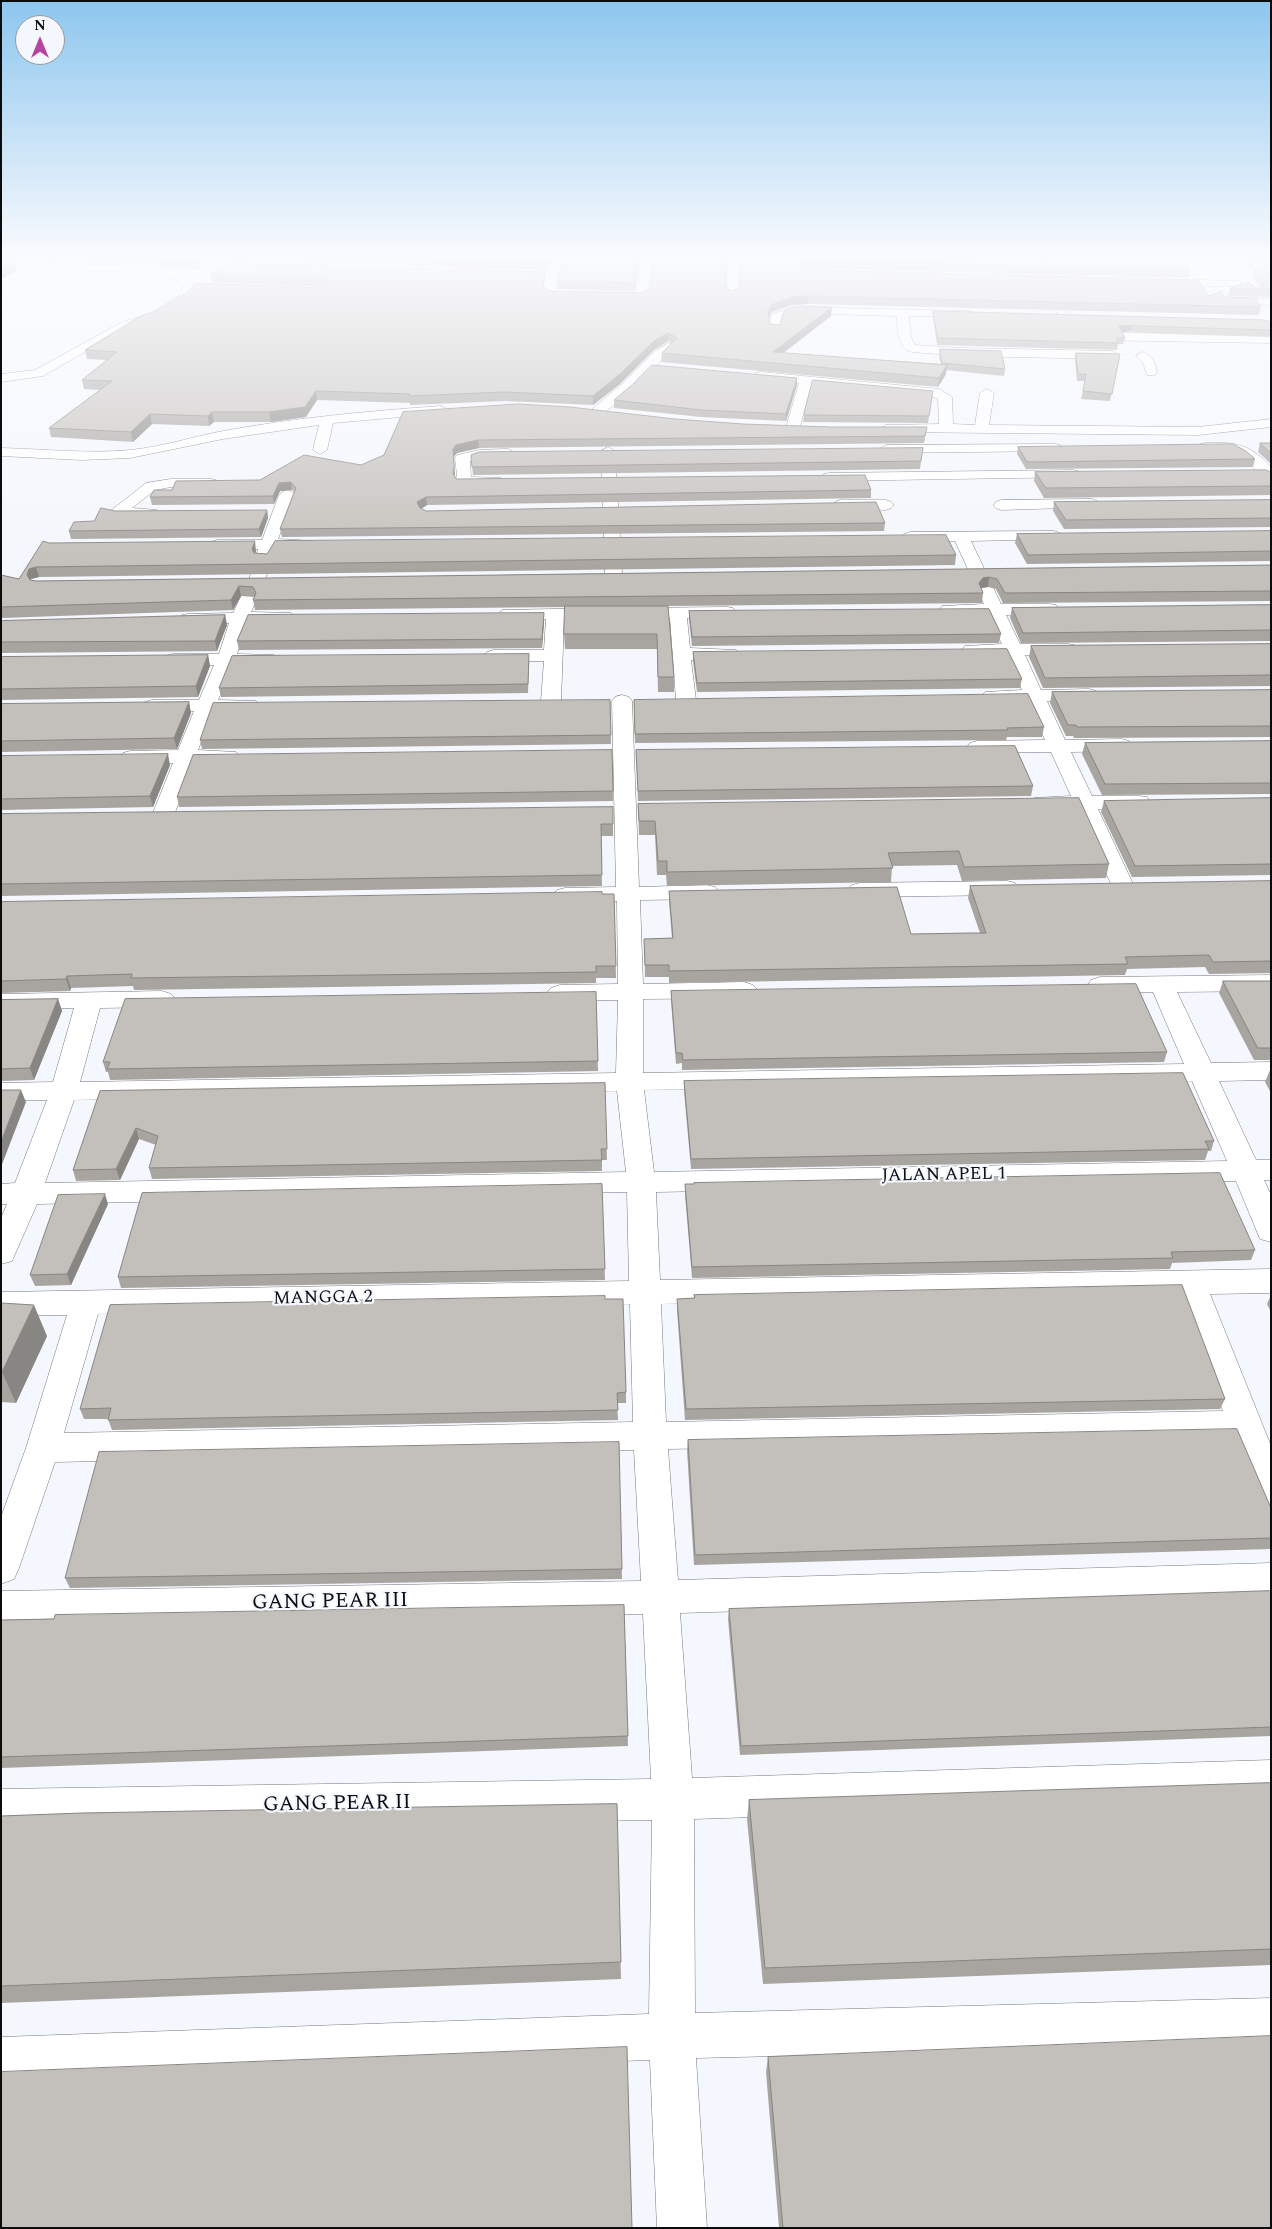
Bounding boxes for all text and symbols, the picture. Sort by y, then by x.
north arrow [15,15,65,65]
text: N [34,15,46,36]
street label: JALAN APEL 1 [881,1164,1007,1188]
street label: MANGGA 2 [273,1287,373,1311]
street label: GANG PEAR III [252,1589,408,1617]
street label: GANG PEAR II [263,1791,411,1819]

